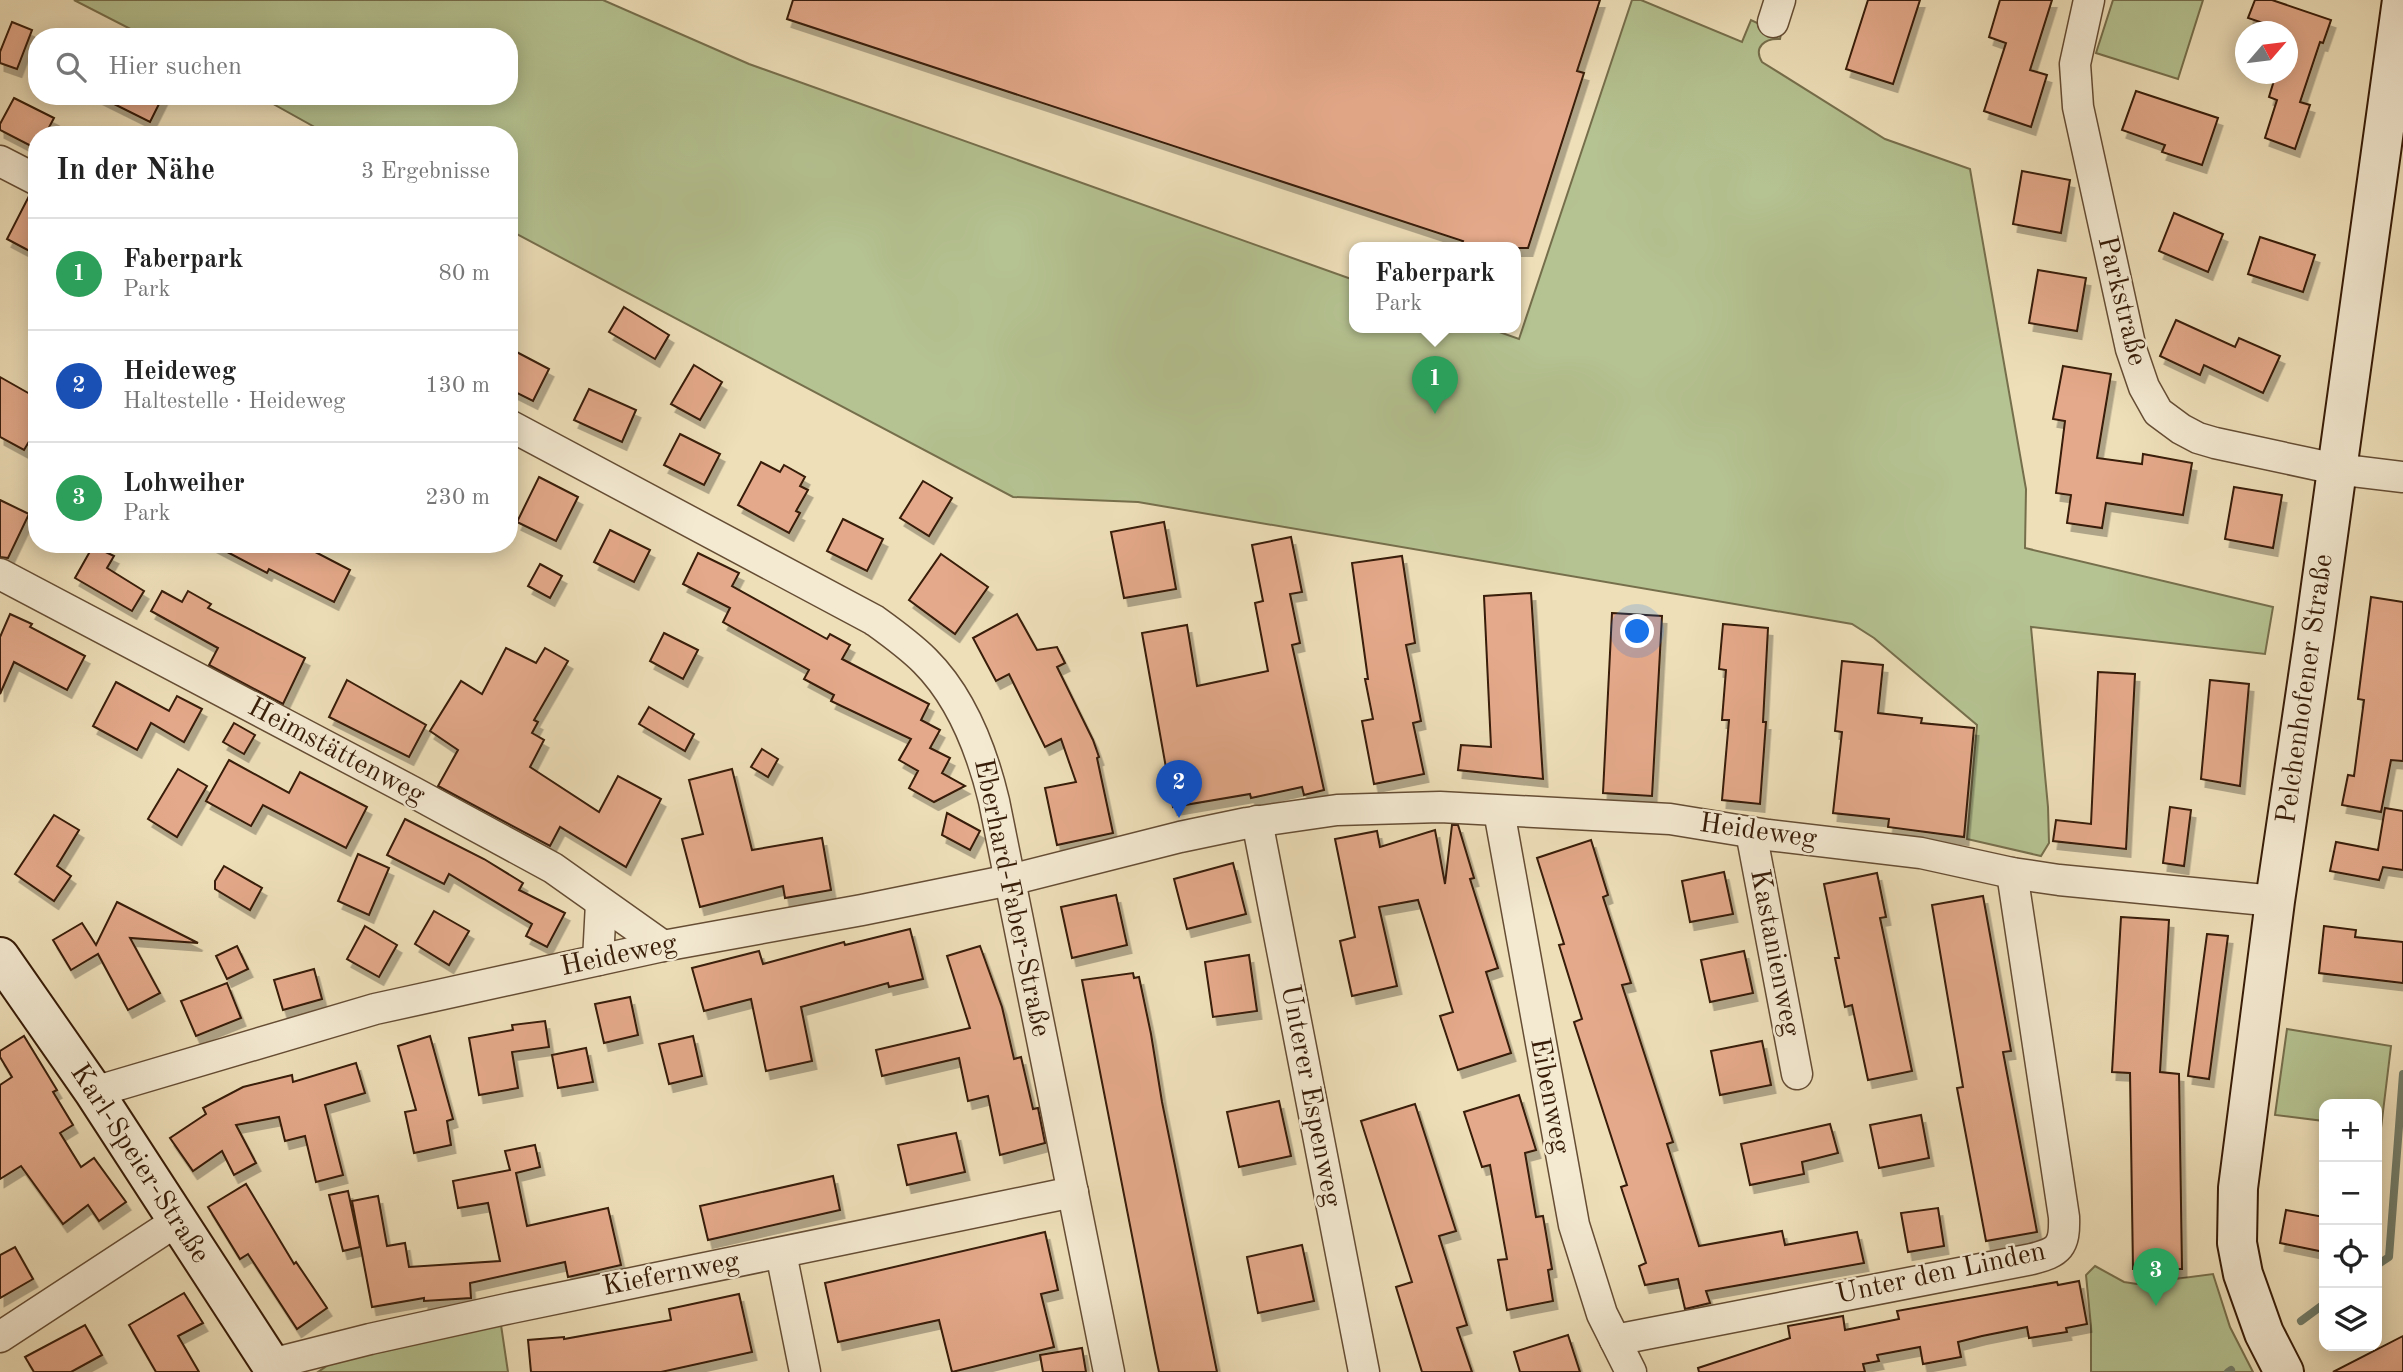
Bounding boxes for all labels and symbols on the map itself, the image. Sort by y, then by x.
north arrow [2235,21,2298,84]
street label: Parkstraße [2091,233,2151,369]
pin: 1 [1412,356,1458,414]
street label: Pelchenhofener Straße [2273,552,2339,826]
your location [1620,614,1654,648]
street label: Heimstättenweg [243,694,429,810]
street label: Eberhard-Faber-Straße [968,756,1054,1040]
pin: 2 [1156,760,1202,818]
street label: Heideweg [1697,810,1819,854]
street label: Kastanienweg [1744,867,1804,1039]
street label: Heideweg [558,930,680,982]
street label: Unterer Espenweg [1275,983,1345,1209]
street label: Eibenweg [1524,1036,1574,1156]
street label: Karl-Speier-Straße [64,1059,214,1269]
street label: Unter den Linden [1834,1238,2048,1310]
street label: Kiefernweg [600,1248,742,1302]
pin: 3 [2133,1248,2179,1306]

